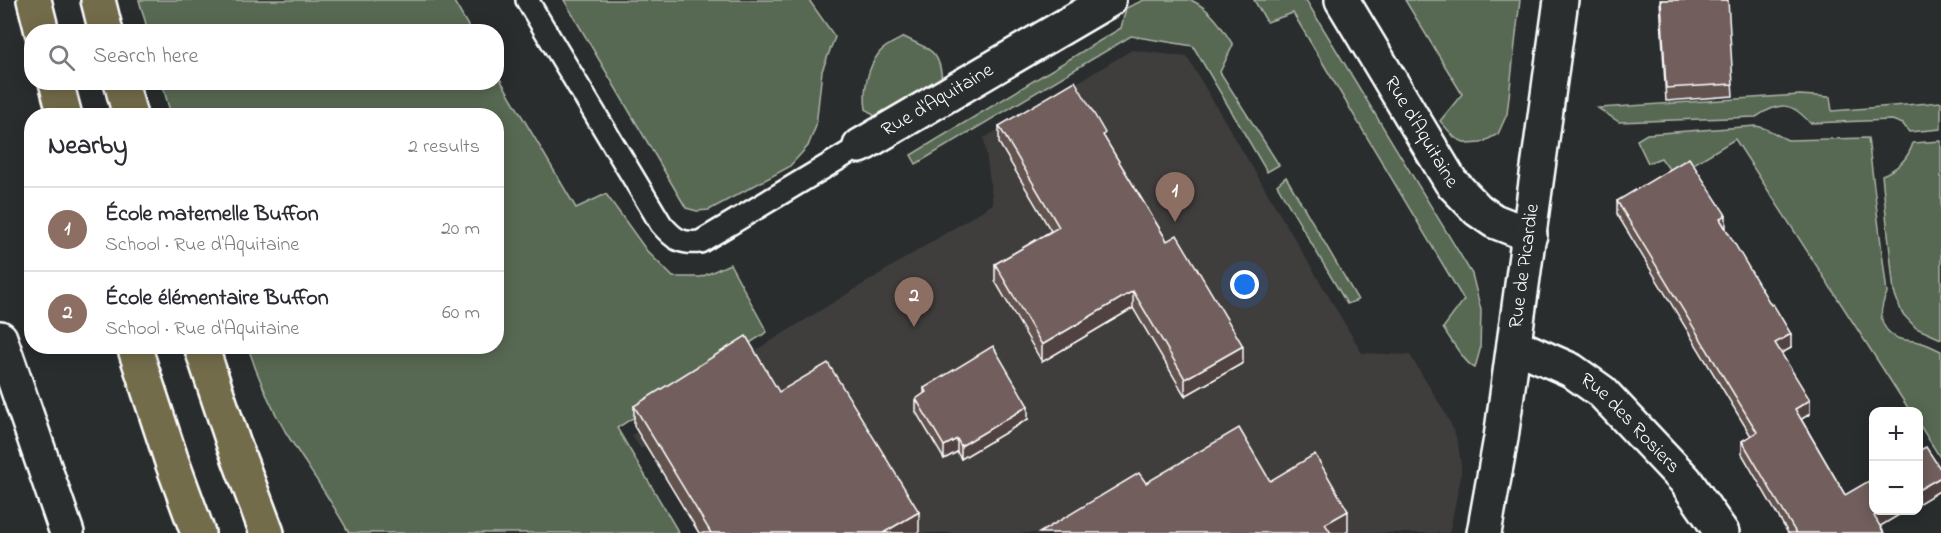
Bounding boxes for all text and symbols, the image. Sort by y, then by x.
search box [24,24,504,90]
icon: search [45,41,78,74]
text: Search here [93,41,198,73]
street label: Rue d'Aquitaine [876,56,999,145]
street label: Rue d'Aquitaine [1376,71,1465,195]
text: Nearby [48,128,127,166]
text: 2 results [408,133,480,162]
pin: 1 [1156,172,1194,222]
text: École maternelle Buffon [105,199,319,231]
street label: Rue de Picardie [1502,202,1547,330]
text: 1 [64,215,71,244]
text: 20 m [441,215,480,244]
text: School · Rue d'Aquitaine [105,231,299,260]
your location [1230,270,1259,299]
pin: 2 [894,278,934,327]
text: École élémentaire Buffon [105,283,329,315]
text: 2 [63,299,72,328]
text: 60 m [442,299,480,328]
text: School · Rue d'Aquitaine [105,315,299,344]
street label: Rue des Rosiers [1574,366,1687,480]
map controls [1869,407,1923,515]
button: + [1869,407,1923,461]
button: − [1869,461,1923,515]

